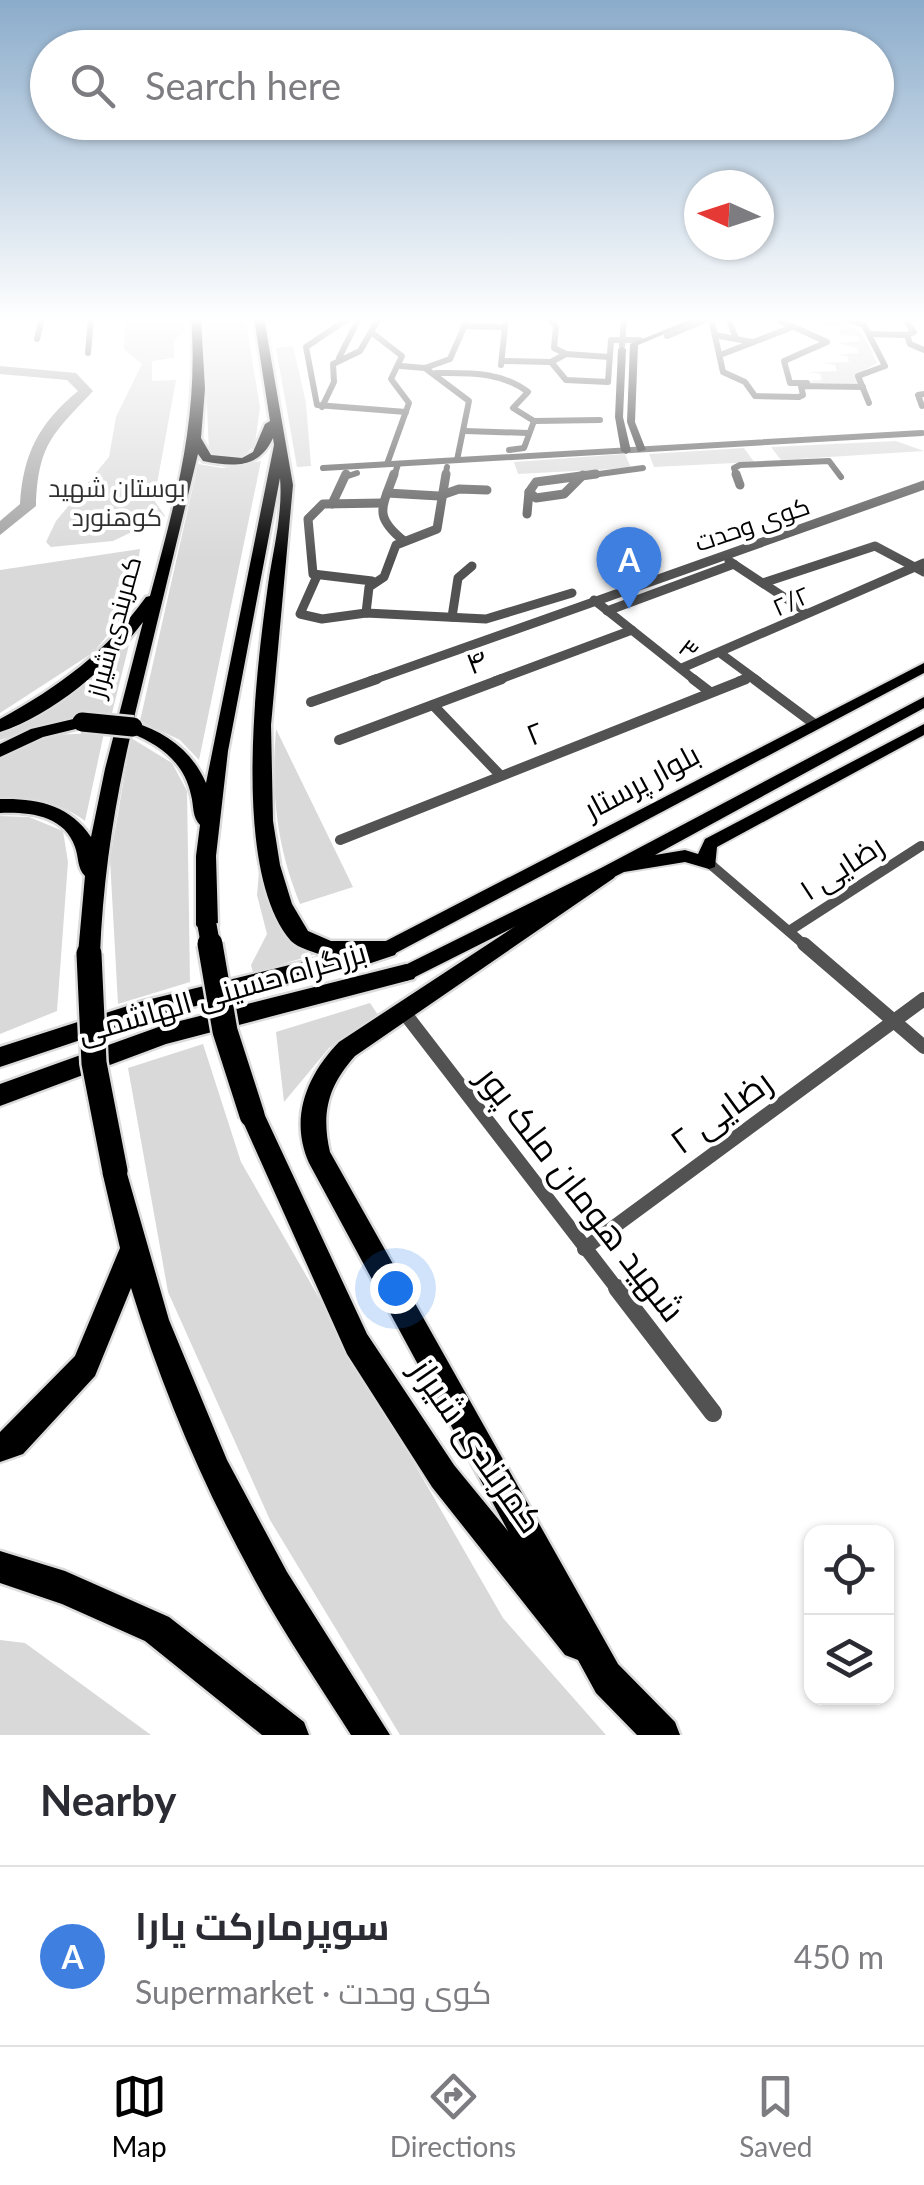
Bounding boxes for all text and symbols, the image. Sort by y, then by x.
search box [30,30,894,140]
icon: search [65,58,120,113]
text: Search here [145,62,341,108]
north arrow [684,170,774,260]
park label: بوستان شهید کوهنورد [48,472,186,532]
street label: کوی وحدت [690,489,813,558]
pin: A [596,526,662,609]
street label: کمربندی شیراز [79,553,147,703]
street label: ۲/۲ [767,579,814,621]
street label: ۳ [674,631,706,665]
street label: ۴ [461,640,492,681]
street label: ۲ [520,712,548,752]
street label: بلوار پرستار [575,735,706,829]
street label: رضایی ۱ [792,826,891,908]
street label: بزرگراه حسینی الهاشمی [73,933,370,1051]
street label: شهید هومان ملک پور [465,1055,695,1331]
street label: رضایی ۲ [661,1059,780,1163]
your location [370,1263,421,1314]
street label: کمربندی شیراز [400,1348,554,1541]
map controls [804,1525,894,1705]
button: locate [804,1525,894,1615]
button: layers [804,1615,894,1705]
text: Nearby [40,1775,177,1825]
text: سوپرمارکت یارا [135,1902,390,1948]
text: A [61,1937,84,1976]
text: 450 m [794,1937,884,1976]
text: Supermarket · کوی وحدت [135,1972,492,2011]
tab: Map [112,2069,167,2163]
tab: Directions [390,2069,516,2163]
tab: Saved [739,2069,812,2163]

